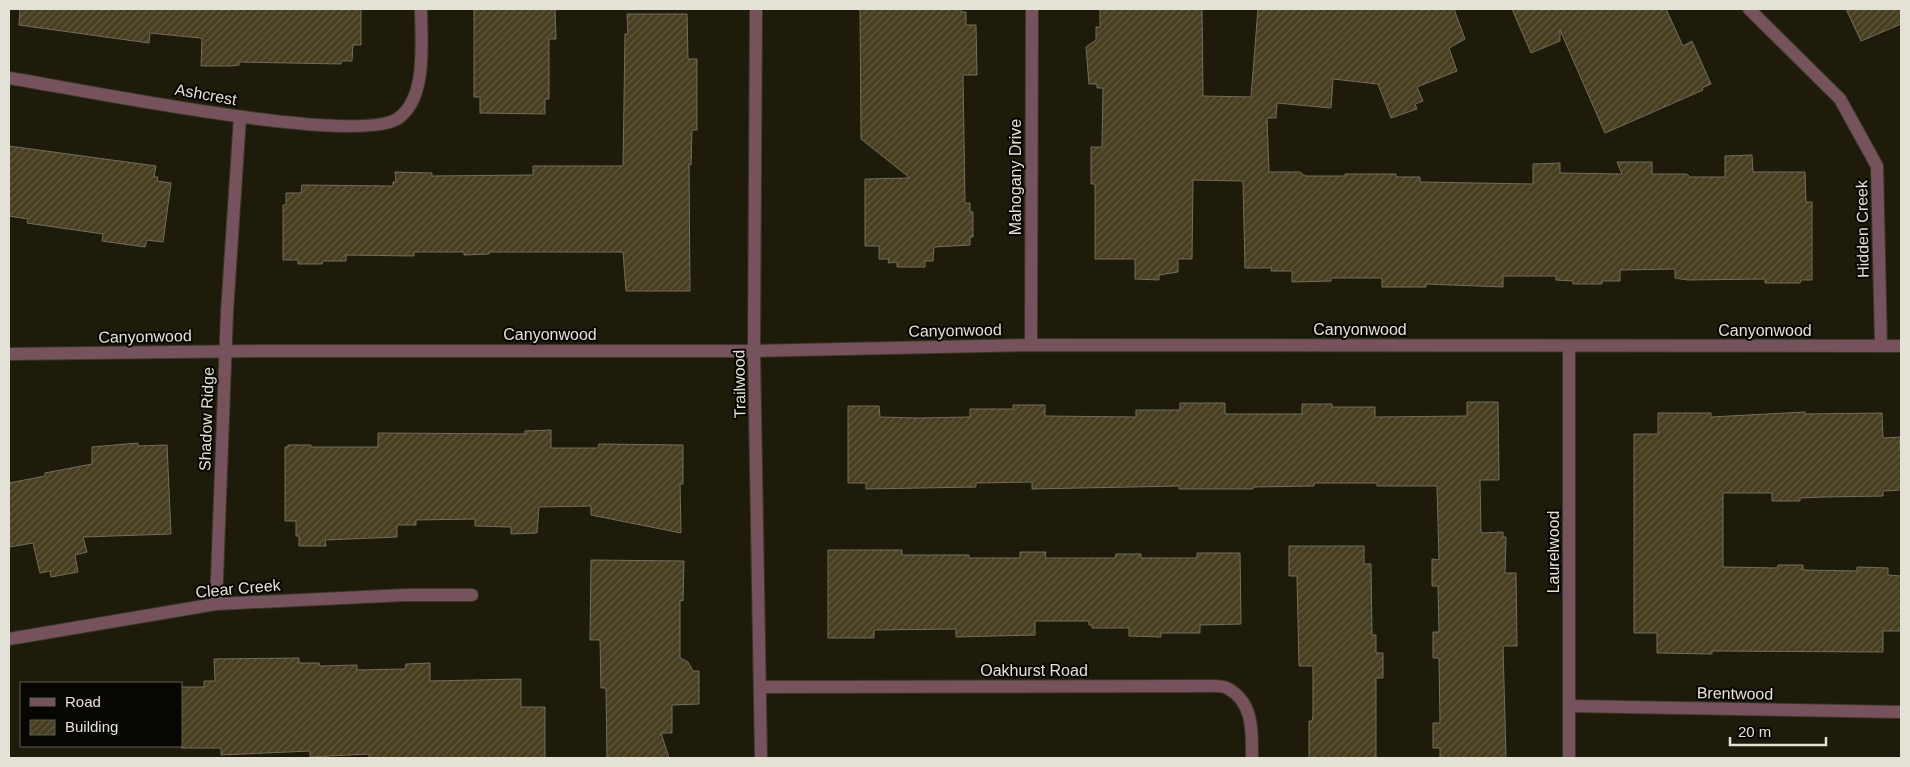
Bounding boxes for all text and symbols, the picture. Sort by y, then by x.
street label: Ashcrest [174,81,239,108]
street label: Mahogany Drive [1007,119,1024,235]
street label: Hidden Creek [1853,179,1872,278]
street label: Canyonwood [908,321,1002,340]
street label: Canyonwood [1313,321,1407,338]
street label: Canyonwood [1718,322,1812,339]
street label: Canyonwood [503,326,597,343]
street label: Canyonwood [98,327,192,346]
street label: Trailwood [730,349,749,419]
street label: Shadow Ridge [196,367,217,471]
street label: Laurelwood [1545,511,1562,593]
street label: Clear Creek [195,576,282,601]
street label: Oakhurst Road [980,662,1088,679]
legend [20,682,182,747]
street label: Brentwood [1697,684,1773,703]
text: Road [65,693,101,710]
scale bar [1730,714,1826,746]
text: Building [65,718,118,735]
text: 20 m [1738,723,1771,740]

